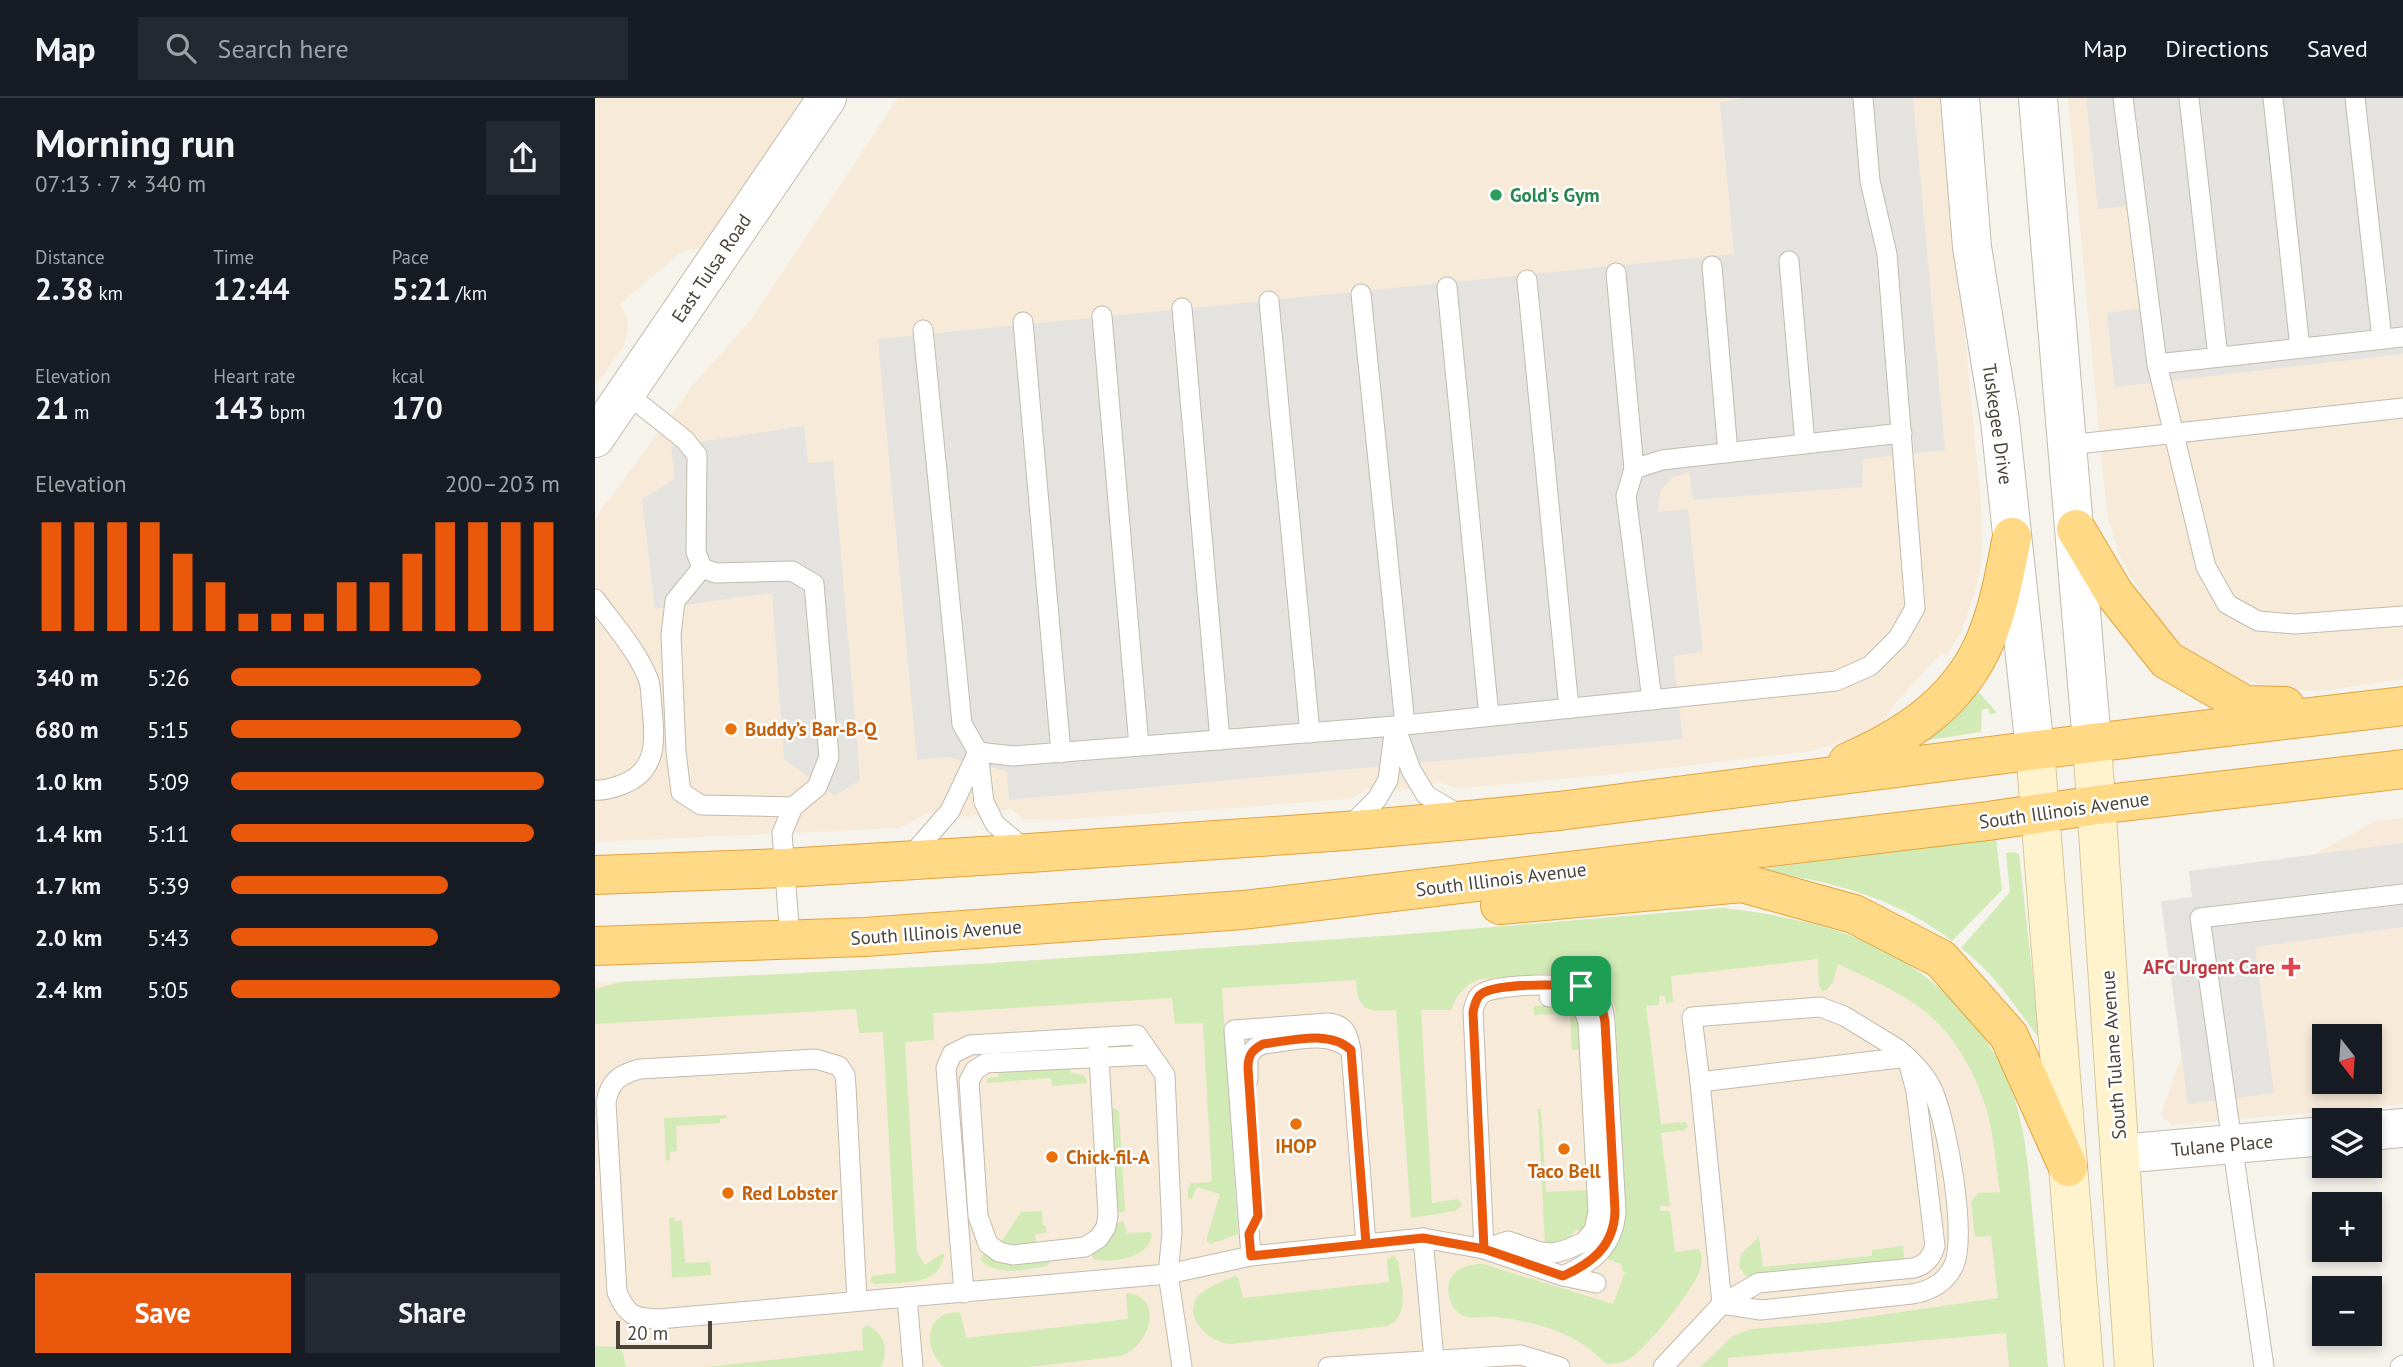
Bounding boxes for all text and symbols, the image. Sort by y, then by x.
search box [138,17,628,80]
text: Map [35,27,96,70]
icon: search [162,29,200,67]
text: Search here [218,32,349,65]
text: Map [2083,33,2127,64]
text: Directions [2165,33,2269,64]
text: Saved [2307,33,2368,64]
text: Morning run [35,118,235,167]
button: share [486,121,560,195]
text: 07:13 · 7 × 340 m [35,169,206,198]
place label: Gold's Gym [1510,183,1600,207]
marker: Gold's Gym [1488,187,1504,203]
street label: East Tulsa Road [666,209,756,327]
text: Distance [35,245,105,269]
text: Time [213,245,254,269]
text: Pace [392,245,429,269]
text: 2.38 [35,269,93,308]
text: 12:44 [213,269,289,308]
text: 5:21 [392,269,451,308]
text: km [93,281,123,305]
text: /km [451,281,487,305]
street label: Tuskegee Drive [1978,362,2018,486]
text: Elevation [35,364,111,388]
text: Heart rate [213,364,295,388]
text: kcal [392,364,424,388]
text: 21 [35,388,69,427]
text: 143 [213,388,264,427]
text: 170 [392,388,443,427]
text: m [69,400,90,424]
text: bpm [264,400,305,424]
text: Elevation [35,469,127,498]
text: 200–203 m [445,469,560,498]
text: 340 m [35,663,98,692]
text: 5:26 [147,663,190,692]
text: 680 m [35,715,98,744]
text: 5:15 [147,715,190,744]
place label: Buddy’s Bar-B-Q [745,717,878,741]
marker: Buddy’s Bar-B-Q [723,721,739,737]
text: 1.0 km [35,767,102,796]
text: 5:09 [147,767,190,796]
street label: South Illinois Avenue [1977,786,2151,834]
text: 1.4 km [35,819,102,848]
text: 5:11 [147,819,190,848]
street label: South Illinois Avenue [1414,857,1588,901]
text: 1.7 km [35,871,101,900]
text: 5:39 [147,871,190,900]
street label: South Illinois Avenue [850,914,1022,950]
text: 2.0 km [35,923,102,952]
text: 5:43 [147,923,190,952]
place label: AFC Urgent Care [2143,955,2275,979]
pin [1551,956,1611,1016]
marker: AFC Urgent Care [2281,957,2301,977]
icon: arrive [1562,967,1600,1005]
street label: South Tulane Avenue [2095,970,2131,1140]
text: 2.4 km [35,975,102,1004]
text: 5:05 [147,975,190,1004]
north arrow [2312,1024,2382,1094]
map controls [2312,1024,2382,1346]
button: layers [2312,1108,2382,1178]
marker: IHOP [1288,1116,1304,1132]
street label: Tulane Place [2170,1129,2274,1161]
place label: IHOP [1275,1134,1317,1158]
marker: Taco Bell [1556,1141,1572,1157]
place label: Chick-fil-A [1066,1145,1150,1169]
marker: Chick-fil-A [1044,1149,1060,1165]
place label: Taco Bell [1527,1159,1601,1183]
place label: Red Lobster [742,1181,838,1205]
marker: Red Lobster [720,1185,736,1201]
button: + [2312,1192,2382,1262]
button: Save [35,1273,291,1353]
button: Share [305,1273,560,1353]
button: − [2312,1276,2382,1346]
scale bar [616,1318,712,1350]
text: 20 m [627,1321,668,1345]

